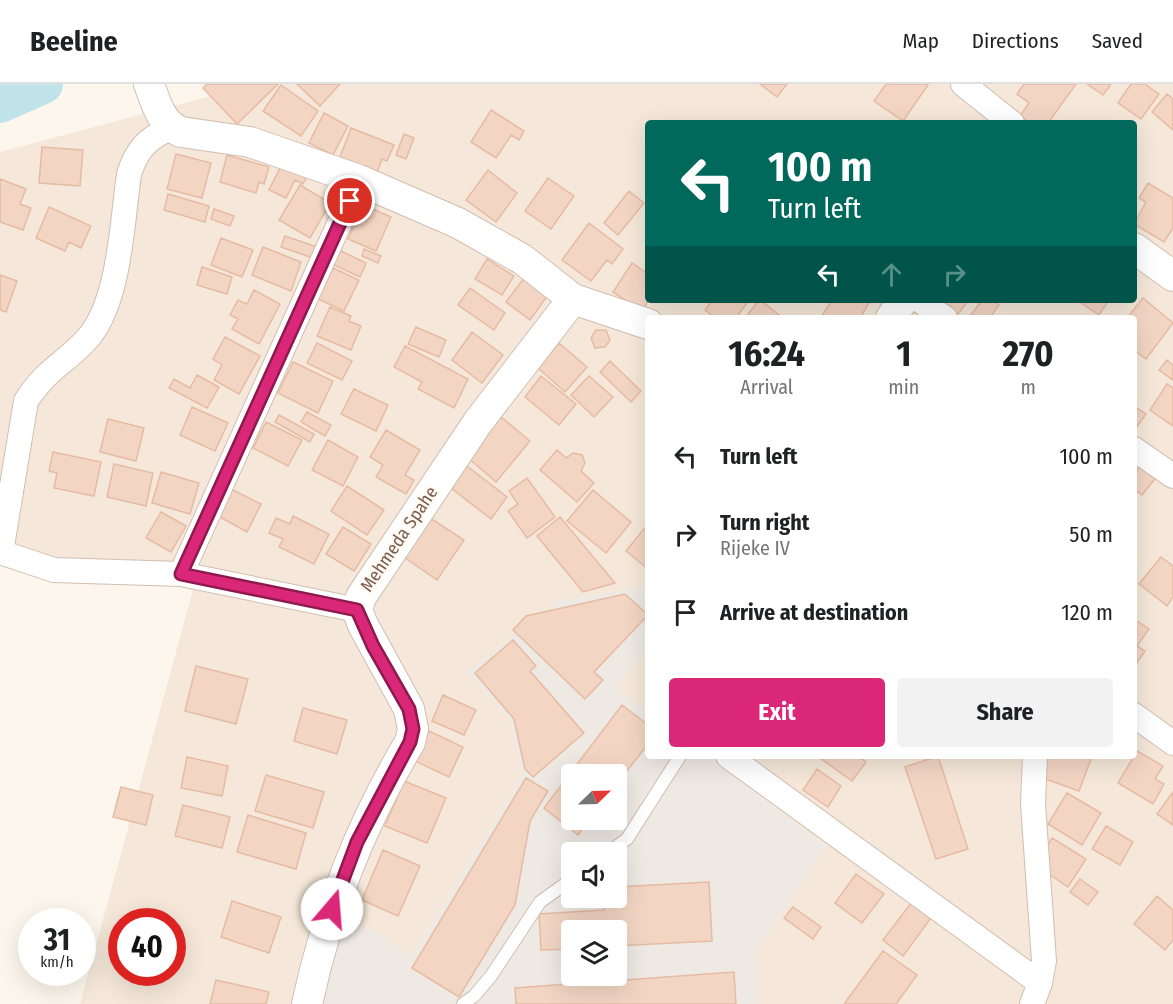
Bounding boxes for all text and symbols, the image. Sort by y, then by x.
text: Beeline [30,25,118,58]
text: Map [902,28,939,54]
text: Directions [972,28,1059,54]
text: Saved [1092,28,1143,54]
text: 100 m [768,142,872,192]
icon: left [669,144,747,222]
pin [324,175,375,226]
icon: arrive [333,184,366,217]
text: Turn left [768,193,861,225]
icon: left [812,258,845,291]
icon: ahead [875,258,908,291]
icon: right [938,258,971,291]
text: 16:24 [728,332,805,376]
text: 1 [896,332,911,376]
text: 270 [1003,332,1054,376]
text: Arrival [740,375,793,399]
text: min [888,375,919,399]
text: m [1020,375,1036,399]
icon: left [669,440,702,473]
text: Turn left [720,443,798,470]
text: 100 m [1059,443,1113,470]
street label: Mehmeda Spahe [356,482,442,596]
text: Turn right [720,509,809,536]
icon: right [669,518,702,551]
text: 50 m [1069,521,1113,548]
text: Rijeke IV [720,536,790,560]
icon: arrive [669,596,702,629]
text: Arrive at destination [720,599,908,626]
text: 120 m [1061,599,1113,626]
button: Exit [669,678,885,747]
button: Share [897,678,1113,747]
north arrow [561,764,627,830]
map controls [561,764,627,986]
button: sound [561,842,627,908]
position arrow [300,877,364,941]
speed limit sign: 40 [108,908,186,986]
button: layers [561,920,627,986]
text: 31 [44,922,70,958]
text: km/h [40,953,74,971]

